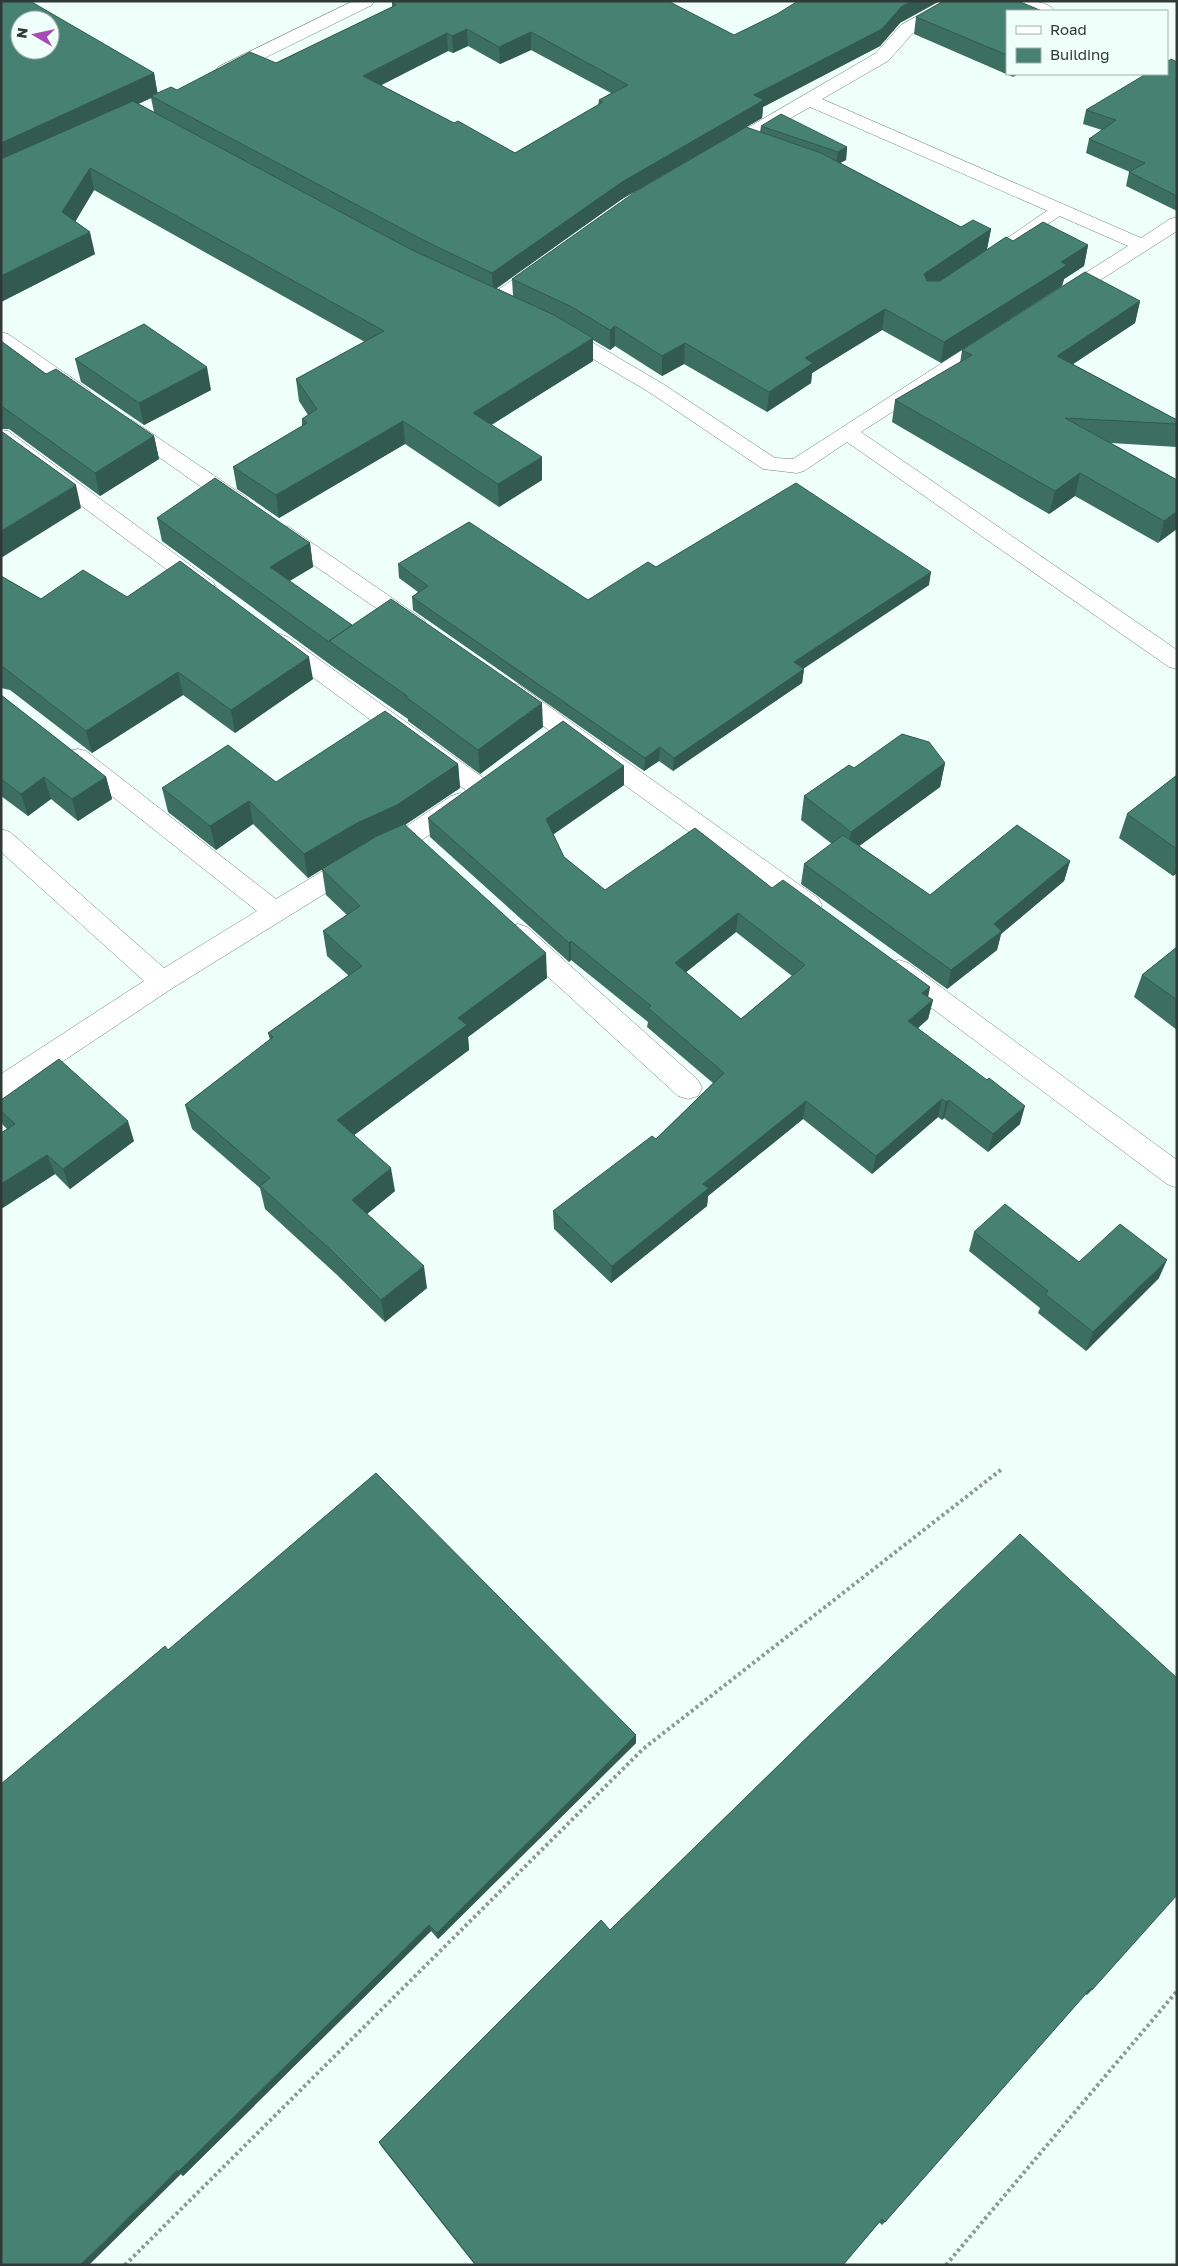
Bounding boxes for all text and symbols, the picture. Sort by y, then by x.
north arrow [10,10,60,60]
legend [1006,10,1168,75]
text: Road [1050,20,1087,38]
text: N [12,26,31,39]
text: Building [1050,45,1110,63]

